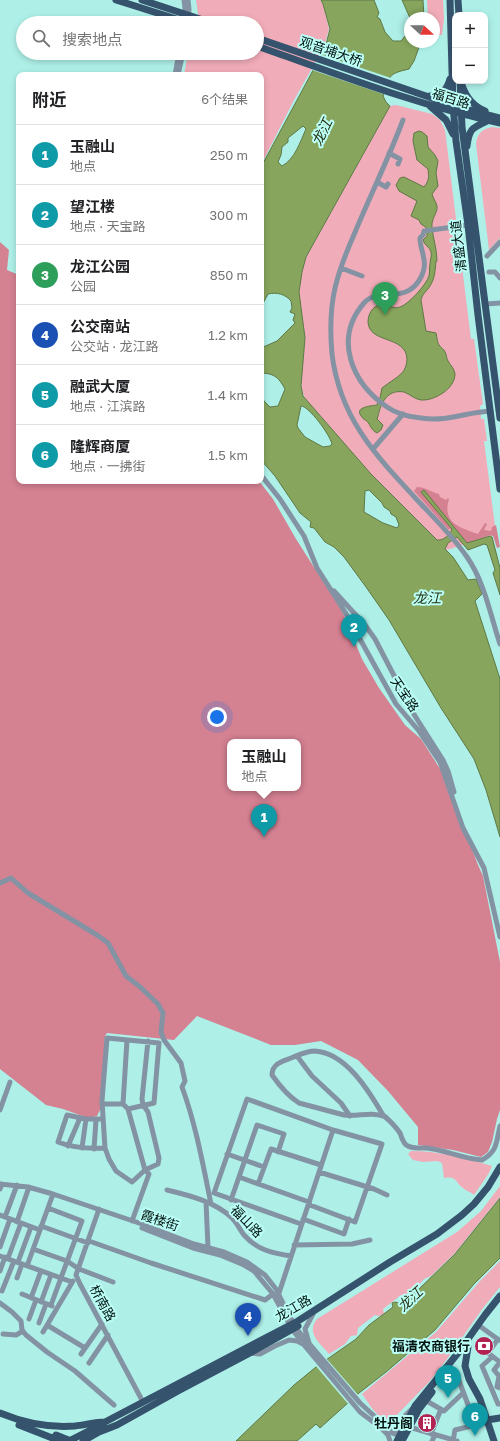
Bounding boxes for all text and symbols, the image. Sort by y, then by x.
north arrow [404,12,440,48]
map controls [452,12,488,84]
button: + [452,12,488,48]
search box [16,16,264,60]
icon: search [30,27,52,49]
text: 搜索地点 [62,30,122,48]
street label: 观音埔大桥 [298,33,364,69]
button: − [452,48,488,84]
street label: 福百路 [430,85,472,111]
text: 附近 [32,89,66,110]
text: 6个结果 [201,91,248,107]
water label: 龙江 [308,114,336,148]
text: 玉融山 [70,137,115,155]
text: 1 [42,147,48,163]
text: 250 m [210,147,248,163]
text: 地点 [70,158,96,174]
text: 望江楼 [70,197,115,215]
text: 2 [41,207,49,223]
text: 300 m [210,207,248,223]
text: 地点 · 天宝路 [70,218,145,234]
street label: 清盛大道 [447,219,469,273]
text: 龙江公园 [70,257,130,275]
text: 3 [41,267,49,283]
text: 850 m [210,267,248,283]
text: 公园 [70,278,96,294]
pin: 3 [372,282,398,315]
text: 公交南站 [70,317,130,335]
text: 4 [41,327,49,343]
text: 1.2 km [208,327,248,343]
text: 公交站 · 龙江路 [70,338,158,354]
text: 融武大厦 [70,377,130,395]
text: 5 [41,387,49,403]
text: 1.4 km [208,387,248,403]
text: 地点 · 江滨路 [70,398,145,414]
text: 隆辉商厦 [70,437,130,455]
text: 6 [41,447,49,463]
text: 1.5 km [208,447,248,463]
text: 地点 · 一拂街 [70,458,145,474]
water label: 龙江 [413,589,443,606]
pin: 2 [341,614,367,647]
street label: 天宝路 [387,673,423,715]
your location [207,707,227,727]
popup [227,739,301,791]
text: 玉融山 [241,747,287,765]
text: 地点 [241,768,268,784]
pin: 1 [251,804,277,837]
street label: 福山路 [228,1201,266,1241]
street label: 霞楼街 [139,1206,181,1234]
street label: 桥南路 [87,1282,119,1324]
water label: 龙江 [394,1282,427,1314]
street label: 龙江路 [272,1291,314,1325]
pin: 4 [235,1303,261,1336]
bank icon: 福清农商银行 [473,1335,495,1357]
place label: 福清农商银行 [392,1338,470,1354]
pin: 5 [435,1365,461,1398]
pin: 6 [462,1403,488,1436]
building icon: 牡丹阁 [416,1412,438,1434]
place label: 牡丹阁 [374,1415,413,1431]

